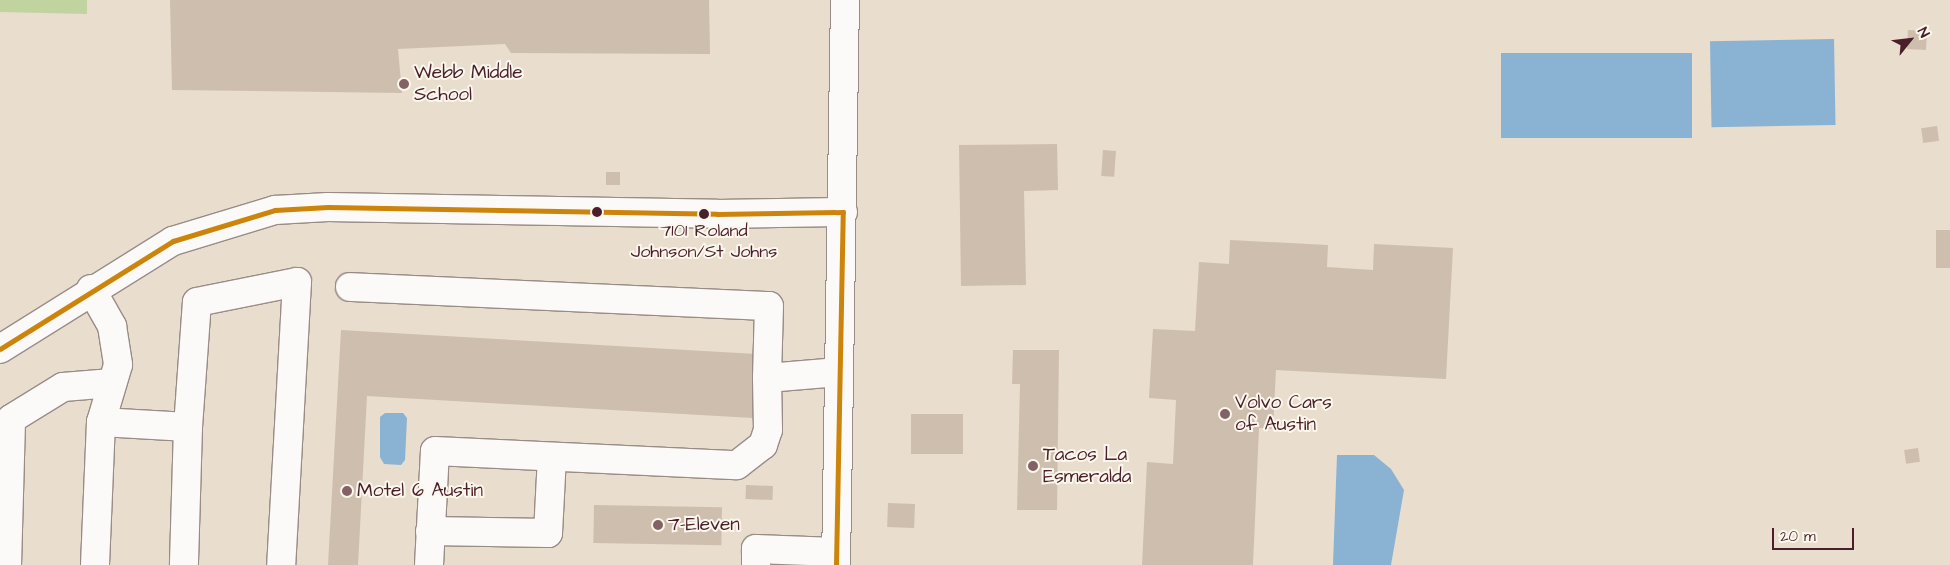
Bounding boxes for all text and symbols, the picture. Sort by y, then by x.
north arrow [1885,15,1935,65]
text: N [1912,24,1934,41]
place label: Webb Middle School [414,62,522,106]
marker: Webb Middle School [398,78,410,90]
unlabelled marker [592,207,602,217]
marker: 7101 Roland Johnson/St Johns [699,209,709,219]
place label: 7101 Roland Johnson/St Johns [631,221,777,264]
place label: Volvo Cars of Austin [1235,392,1332,436]
marker: Volvo Cars of Austin [1219,408,1231,420]
place label: Tacos La Esmeralda [1043,444,1131,488]
marker: Tacos La Esmeralda [1027,460,1039,472]
place label: Motel 6 Austin [357,480,483,502]
marker: Motel 6 Austin [341,485,353,497]
place label: 7-Eleven [668,514,740,536]
scale bar [1775,518,1858,550]
marker: 7-Eleven [652,519,664,531]
text: 20 m [1780,526,1816,547]

